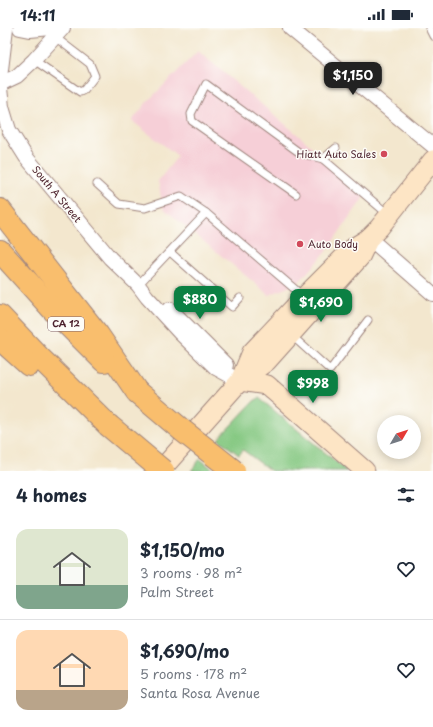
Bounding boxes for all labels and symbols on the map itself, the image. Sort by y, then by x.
pin: $1,150 [320,62,386,96]
place label: Hiatt Auto Sales [297,146,376,161]
marker: Hiatt Auto Sales [379,149,389,159]
street label: South A Street [29,162,86,225]
place label: Auto Body [308,236,358,252]
marker: Auto Body [295,239,305,249]
pin: $880 [176,286,224,320]
pin: $1,690 [288,289,354,323]
road number: CA 12 [48,317,84,331]
pin: $998 [289,370,337,404]
north arrow [377,415,421,459]

